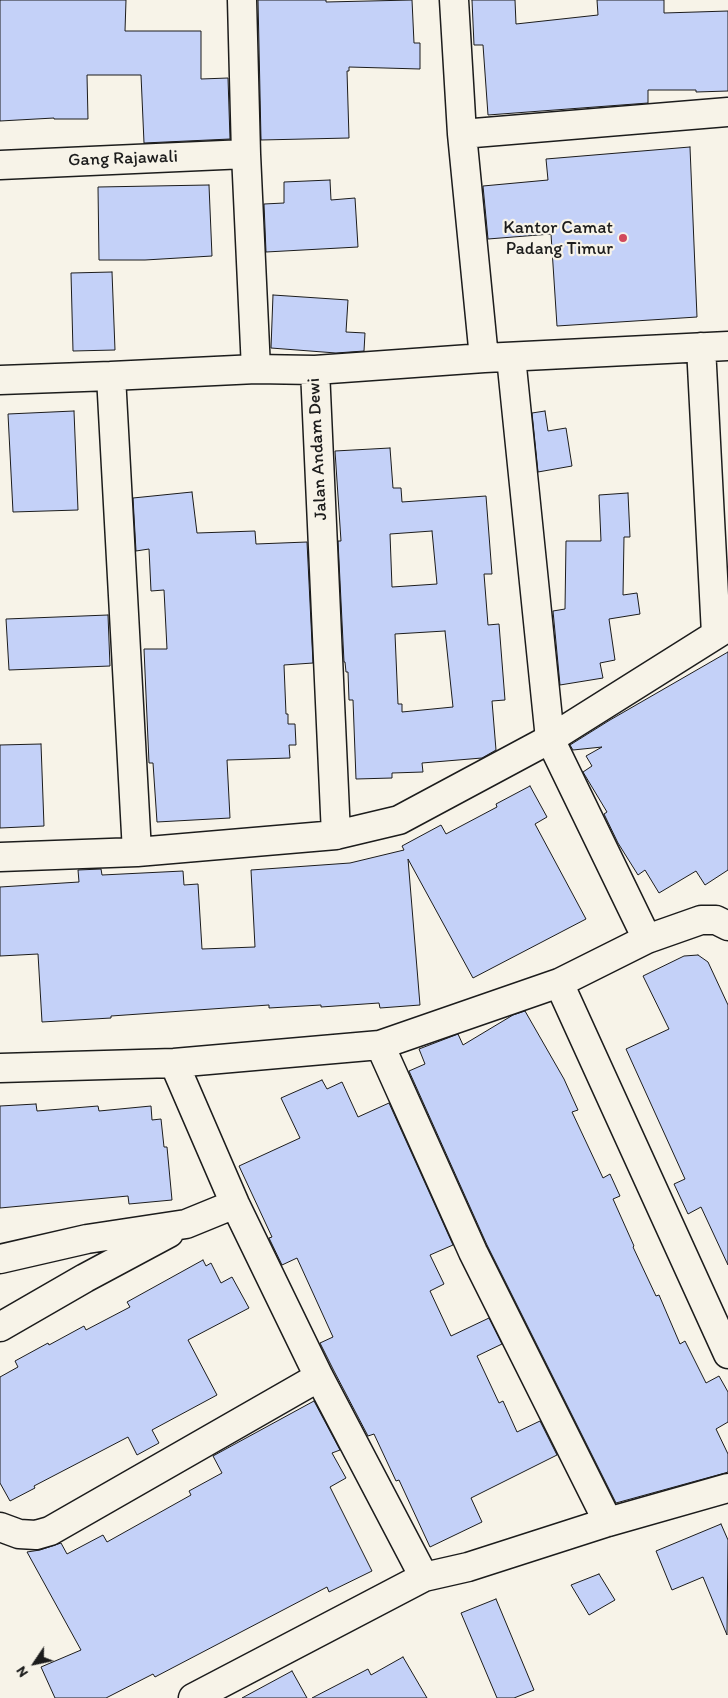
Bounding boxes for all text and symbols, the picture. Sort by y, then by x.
street label: Gang Rajawali [68,146,178,172]
place label: Kantor Camat Padang Timur [503,217,613,260]
marker: Kantor Camat Padang Timur [617,232,629,244]
street label: Jalan Andam Dewi [303,377,333,521]
north arrow [10,1638,60,1688]
text: N [12,1663,32,1680]

